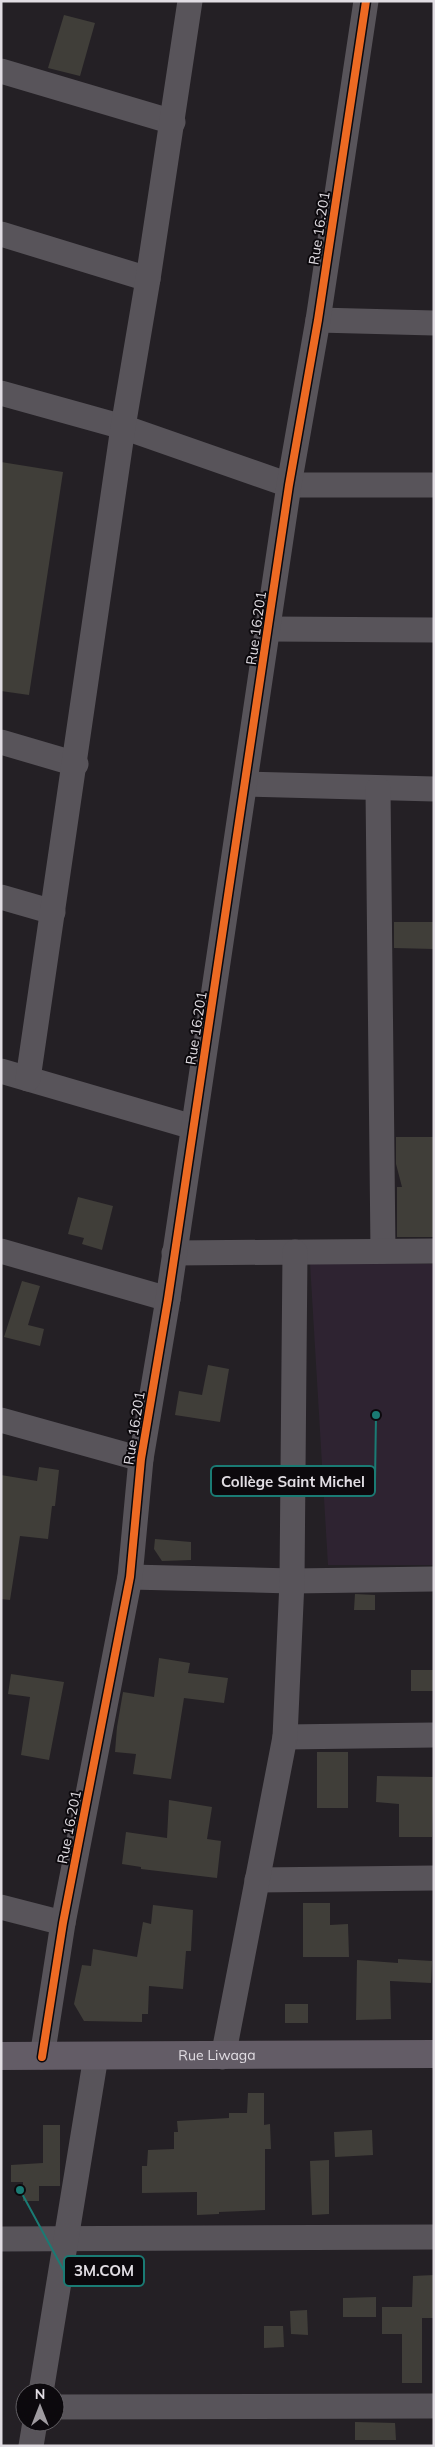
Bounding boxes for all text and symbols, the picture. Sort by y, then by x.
street label: Rue 16.201 [304,190,334,266]
street label: Rue 16.201 [242,590,270,666]
street label: Rue 16.201 [181,990,211,1066]
street label: Rue 16.201 [119,1390,149,1466]
callout: Collège Saint Michel [211,1466,375,1496]
text: Collège Saint Michel [221,1472,365,1491]
street label: Rue 16.201 [53,1789,85,1865]
street label: Rue Liwaga [178,2046,256,2064]
callout: 3M.COM [64,2256,144,2286]
text: 3M.COM [74,2261,134,2280]
north arrow [15,2382,65,2432]
text: N [35,2385,45,2403]

